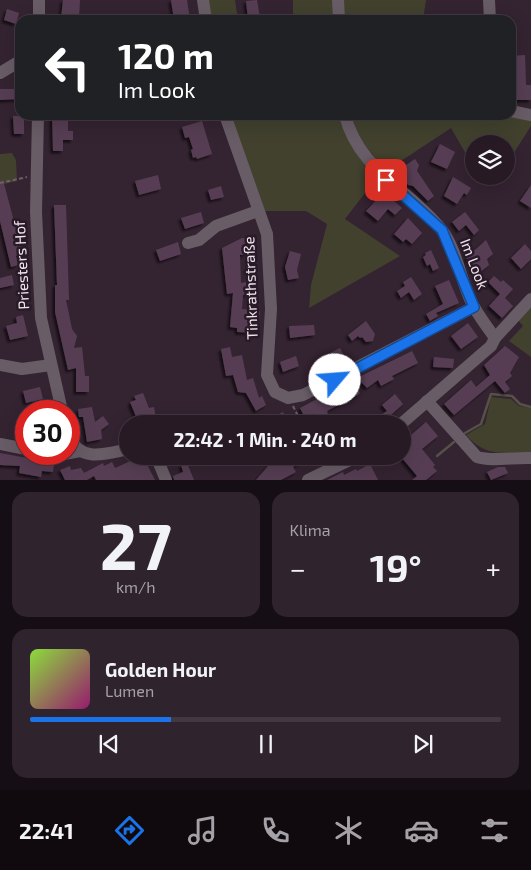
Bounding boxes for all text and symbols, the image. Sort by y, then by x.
text: 120 m [118,34,214,76]
icon: left [35,35,100,100]
text: Im Look [118,76,195,102]
map controls [465,135,515,185]
button: layers [465,135,515,185]
pin [365,159,407,201]
icon: arrive [372,166,400,194]
street label: Priesters Hof [10,220,32,310]
street label: Tinkrathstraße [239,236,261,340]
street label: Im Look [457,236,493,292]
position arrow [308,353,360,405]
speed limit sign: 30 [15,400,80,465]
text: 22:42 · 1 Min. · 240 m [173,428,357,451]
text: 27 [100,505,172,583]
text: Klima [290,520,330,539]
text: 19° [370,544,422,590]
text: − [290,551,306,585]
text: + [486,551,501,585]
text: km/h [116,577,156,596]
text: Golden Hour [105,658,216,681]
text: Lumen [105,681,154,700]
icon: previous [95,730,123,758]
icon: pause [252,730,280,758]
icon: next [409,730,437,758]
icon: directions [112,813,147,848]
icon: music [185,813,220,848]
icon: phone [258,813,293,848]
icon: climate [331,813,366,848]
icon: car [404,813,439,848]
icon: filters [477,813,512,848]
text: 22:41 [19,817,74,843]

